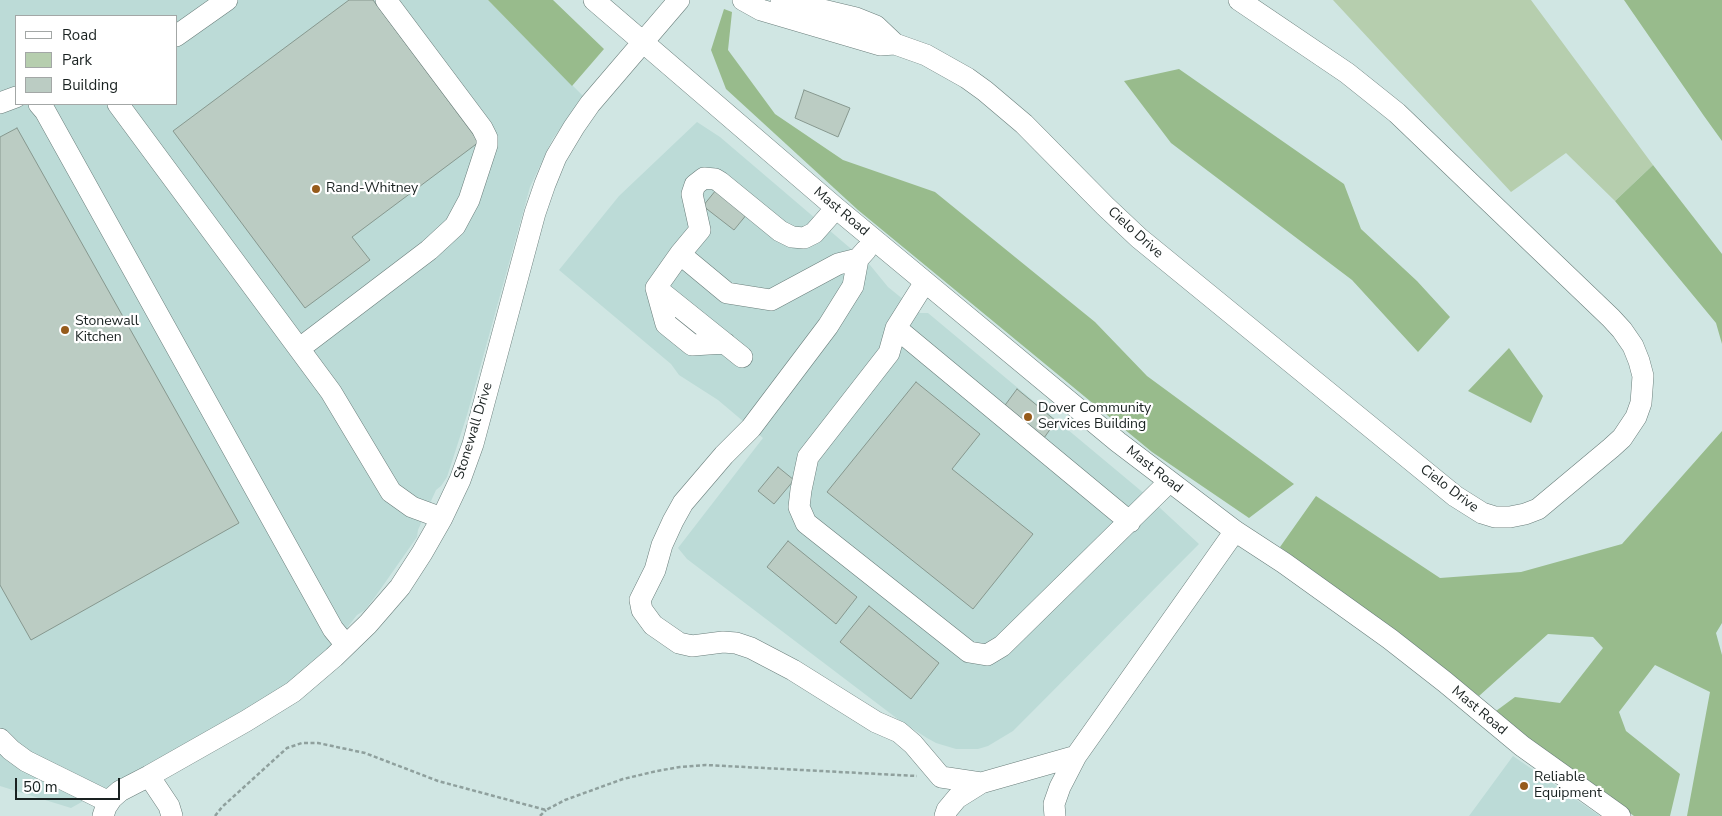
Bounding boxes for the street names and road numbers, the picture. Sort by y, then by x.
street label: Mast Road [810,184,872,240]
street label: Cielo Drive [1104,204,1166,262]
street label: Stonewall Drive [451,380,497,482]
street label: Mast Road [1122,443,1186,497]
street label: Cielo Drive [1416,462,1482,516]
street label: Mast Road [1448,683,1510,739]

